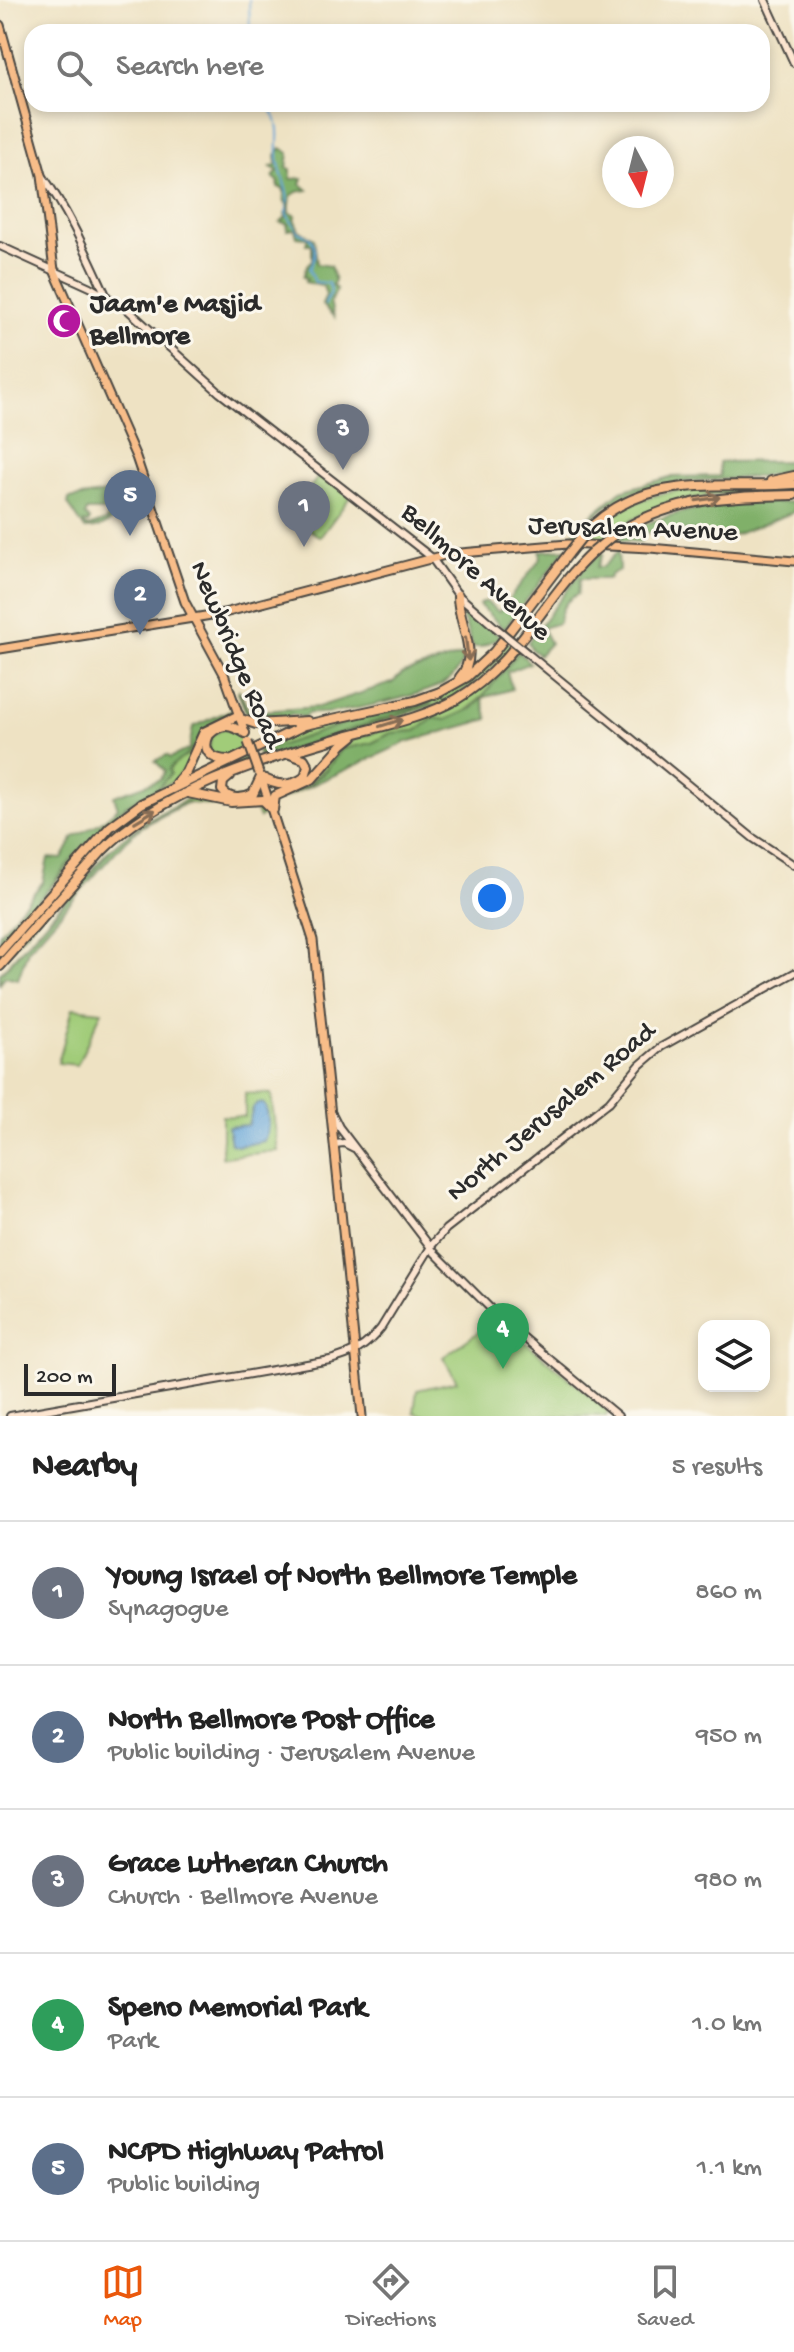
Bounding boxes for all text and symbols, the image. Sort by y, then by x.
search box [24,24,770,112]
icon: search [52,46,96,90]
text: Search here [116,51,264,86]
north arrow [602,136,674,208]
place label: Jaam'e Masjid Bellmore [89,289,262,354]
mosque icon: Jaam'e Masjid Bellmore [45,302,83,340]
pin: 3 [317,404,369,470]
pin: 5 [104,470,156,536]
pin: 1 [278,481,330,547]
one-way arrow [695,491,720,506]
street label: Bellmore Avenue [392,496,557,649]
street label: Jerusalem Avenue [528,510,739,550]
street label: Newbridge Road [181,557,290,756]
pin: 2 [114,569,166,635]
one-way arrow [459,635,474,662]
one-way arrow [378,715,403,729]
one-way arrow [133,808,156,824]
your location [472,878,512,918]
street label: North Jerusalem Road [441,1014,665,1210]
pin: 4 [477,1303,529,1369]
map controls [698,1320,770,1392]
button: layers [698,1320,770,1392]
scale bar [24,1360,116,1396]
text: 200 m [36,1365,93,1391]
text: Nearby [32,1448,137,1488]
text: 5 results [672,1453,762,1484]
text: Young Israel of North Bellmore Temple [108,1560,577,1595]
text: 1 [53,1578,63,1609]
text: 860 m [695,1578,762,1609]
text: Synagogue [108,1595,228,1626]
text: North Bellmore Post Office [108,1704,434,1739]
text: 2 [52,1722,64,1753]
text: 950 m [696,1722,762,1753]
text: Public building · Jerusalem Avenue [108,1739,475,1770]
text: Grace Lutheran Church [108,1848,388,1883]
text: 3 [51,1866,65,1897]
text: 980 m [695,1866,762,1897]
text: Church · Bellmore Avenue [108,1883,378,1914]
text: Speno Memorial Park [108,1992,367,2027]
text: 4 [52,2010,64,2041]
text: 1.0 km [692,2010,762,2041]
text: Park [108,2027,158,2058]
text: NCPD Highway Patrol [108,2136,384,2171]
text: 5 [51,2154,65,2185]
text: 1.1 km [697,2154,762,2185]
text: Public building [108,2171,260,2202]
tab: Map [101,2260,145,2334]
tab: Directions [346,2260,436,2334]
tab: Saved [637,2260,693,2334]

